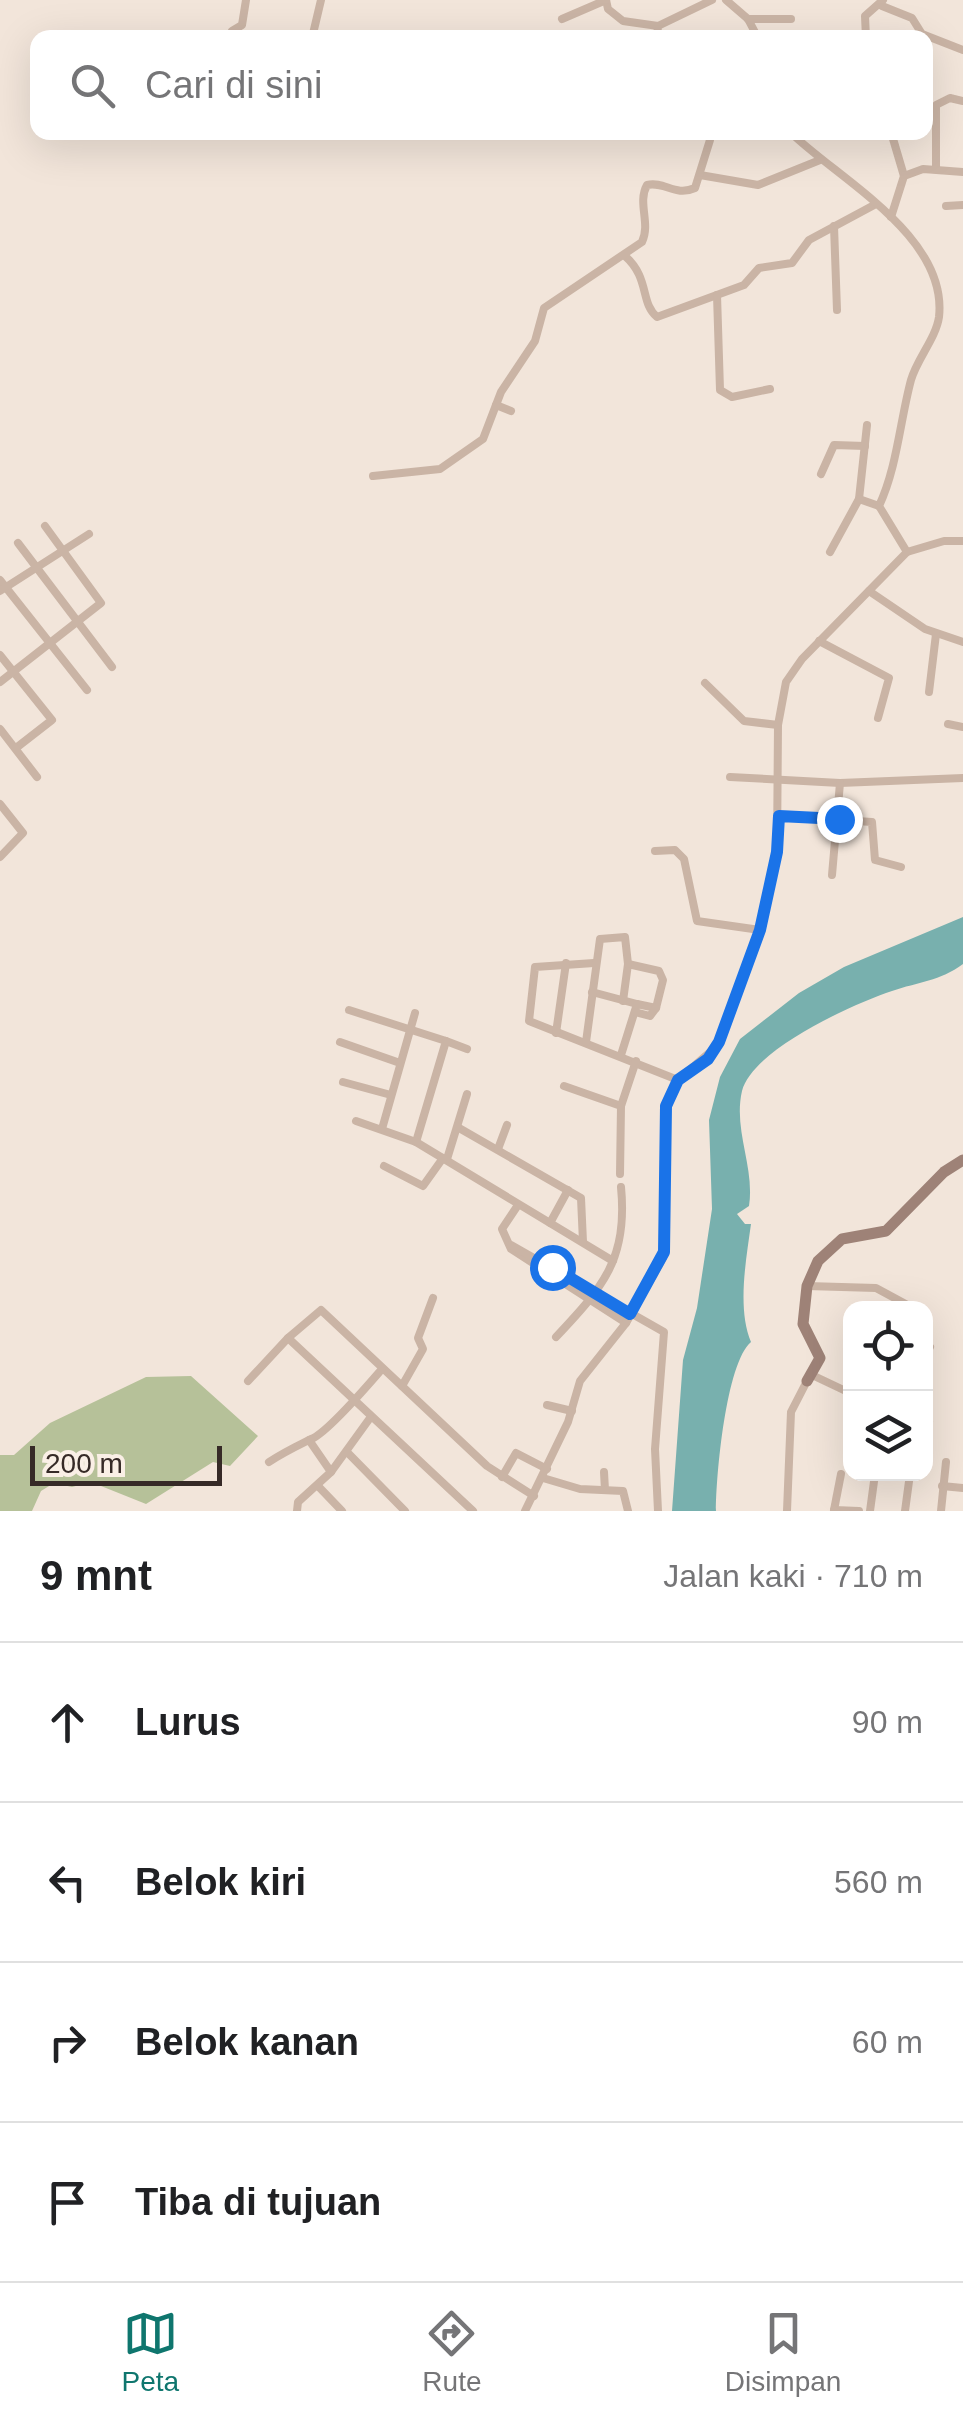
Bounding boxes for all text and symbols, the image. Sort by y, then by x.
search box [30,30,933,140]
icon: search [65,58,120,113]
text: Cari di sini [145,64,322,106]
route end [817,797,863,843]
route start [530,1245,576,1291]
map controls [843,1301,933,1481]
button: locate [843,1301,933,1391]
button: layers [843,1391,933,1481]
scale bar [30,1441,222,1486]
text: 200 m [45,1448,123,1479]
text: 9 mnt [40,1552,152,1599]
text: Jalan kaki · 710 m [663,1558,923,1594]
icon: ahead [40,1695,95,1750]
text: Lurus [135,1701,241,1743]
text: 90 m [852,1704,923,1740]
icon: left [40,1855,95,1910]
text: Belok kiri [135,1861,306,1903]
text: 560 m [834,1864,923,1900]
icon: right [40,2015,95,2070]
text: Belok kanan [135,2021,359,2063]
text: 60 m [852,2024,923,2060]
icon: arrive [40,2175,95,2230]
text: Tiba di tujuan [135,2181,381,2223]
tab: Peta [122,2306,179,2398]
tab: Rute [422,2306,482,2398]
tab: Disimpan [725,2306,841,2398]

